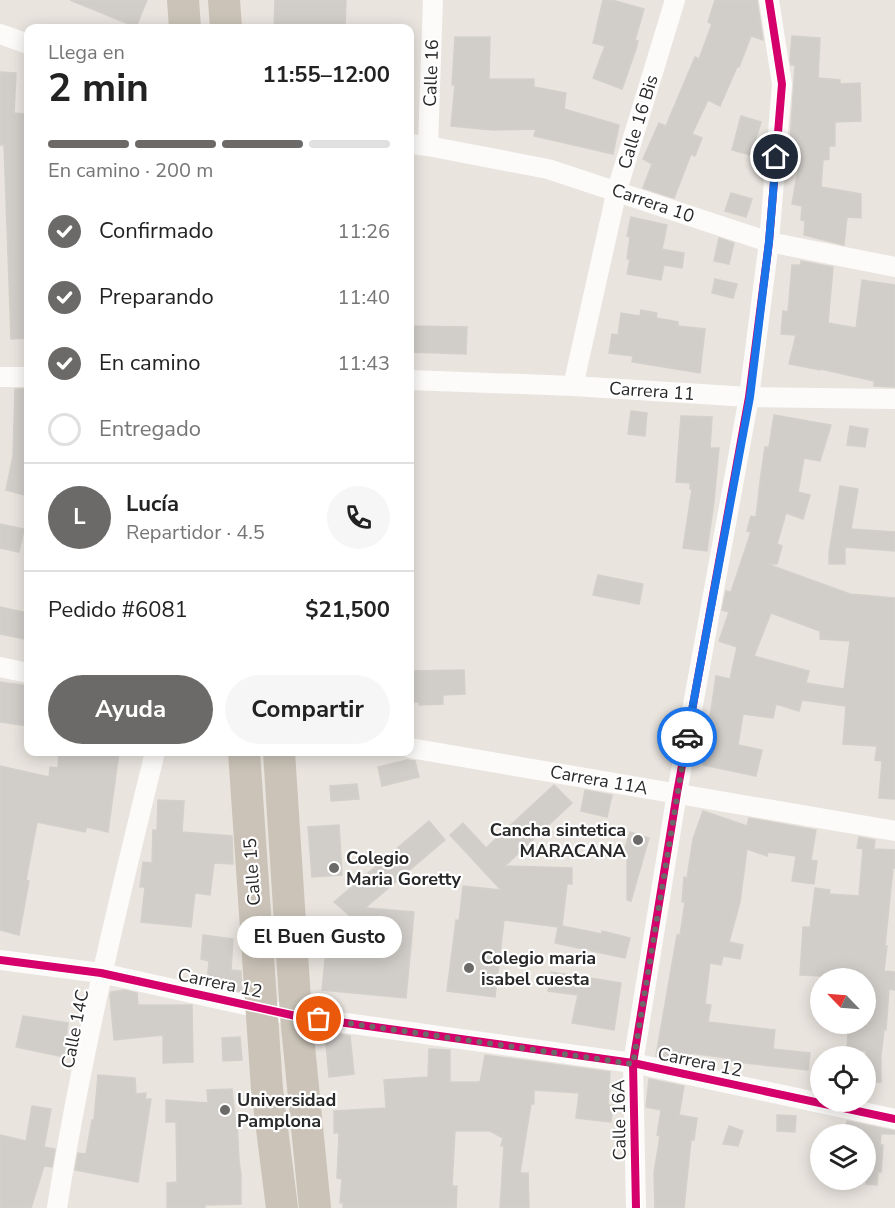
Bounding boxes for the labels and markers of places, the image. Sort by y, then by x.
pin [750,131,801,182]
place label: Cancha sintetica MARACANA [490,818,627,863]
marker: Cancha sintetica MARACANA [631,833,645,847]
place label: Colegio Maria Goretty [346,846,462,891]
marker: Colegio Maria Goretty [327,861,341,875]
callout: El Buen Gusto [236,917,401,959]
place label: Colegio maria isabel cuesta [481,946,596,991]
marker: Colegio maria isabel cuesta [462,961,476,975]
pin [293,993,344,1044]
place label: Universidad Pamplona [237,1088,336,1133]
marker: Universidad Pamplona [218,1103,232,1117]

